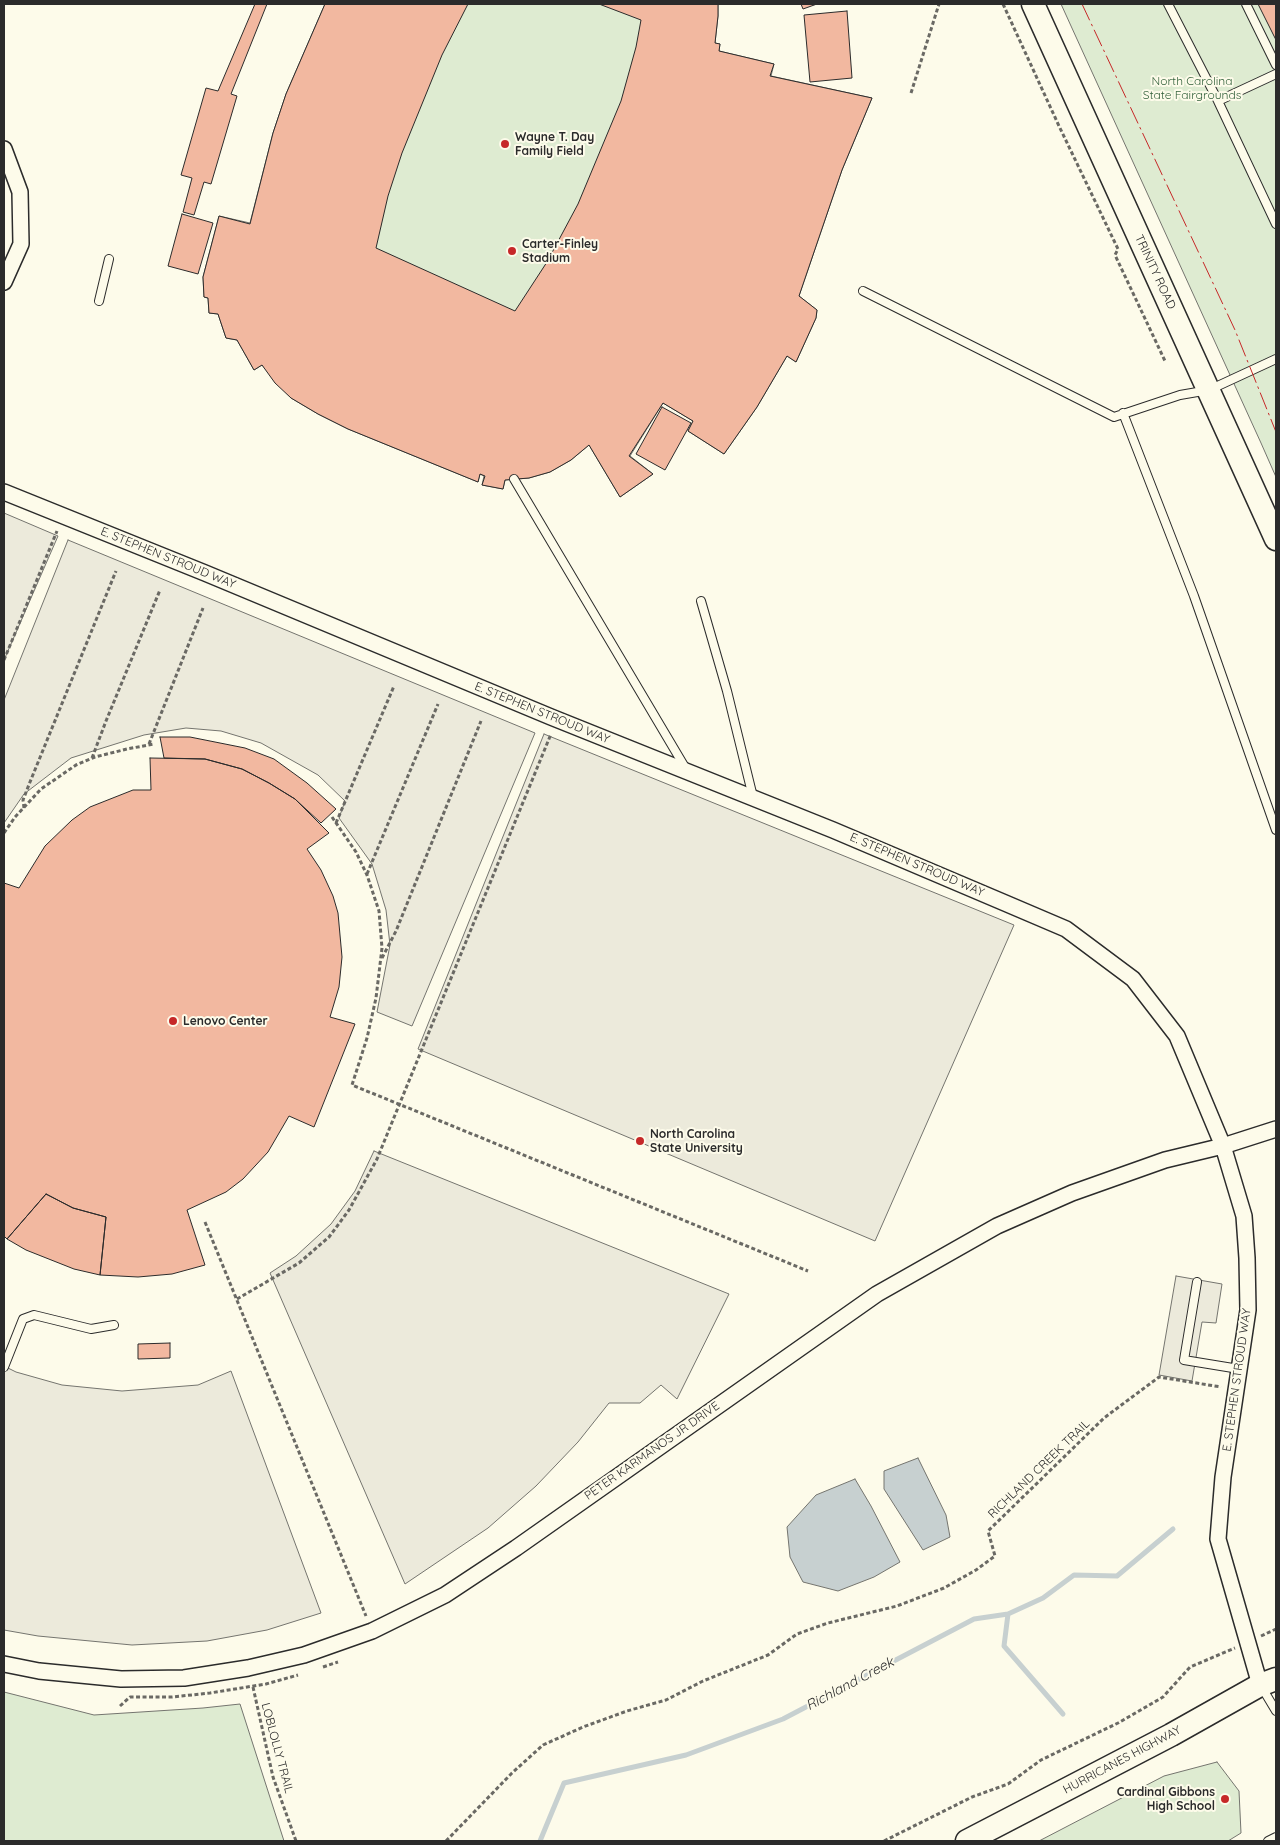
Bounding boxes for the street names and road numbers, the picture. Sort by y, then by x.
street label: TRINITY ROAD [1131,232,1179,312]
street label: E. STEPHEN STROUD WAY [98,524,238,592]
street label: E. STEPHEN STROUD WAY [472,679,612,747]
street label: E. STEPHEN STROUD WAY [848,830,986,900]
street label: E. STEPHEN STROUD WAY [1220,1307,1254,1453]
street label: PETER KARMANOS JR DRIVE [582,1399,722,1503]
street label: RICHLAND CREEK TRAIL [985,1417,1093,1521]
street label: LOBLOLLY TRAIL [258,1701,296,1795]
street label: HURRICANES HIGHWAY [1061,1723,1183,1797]

